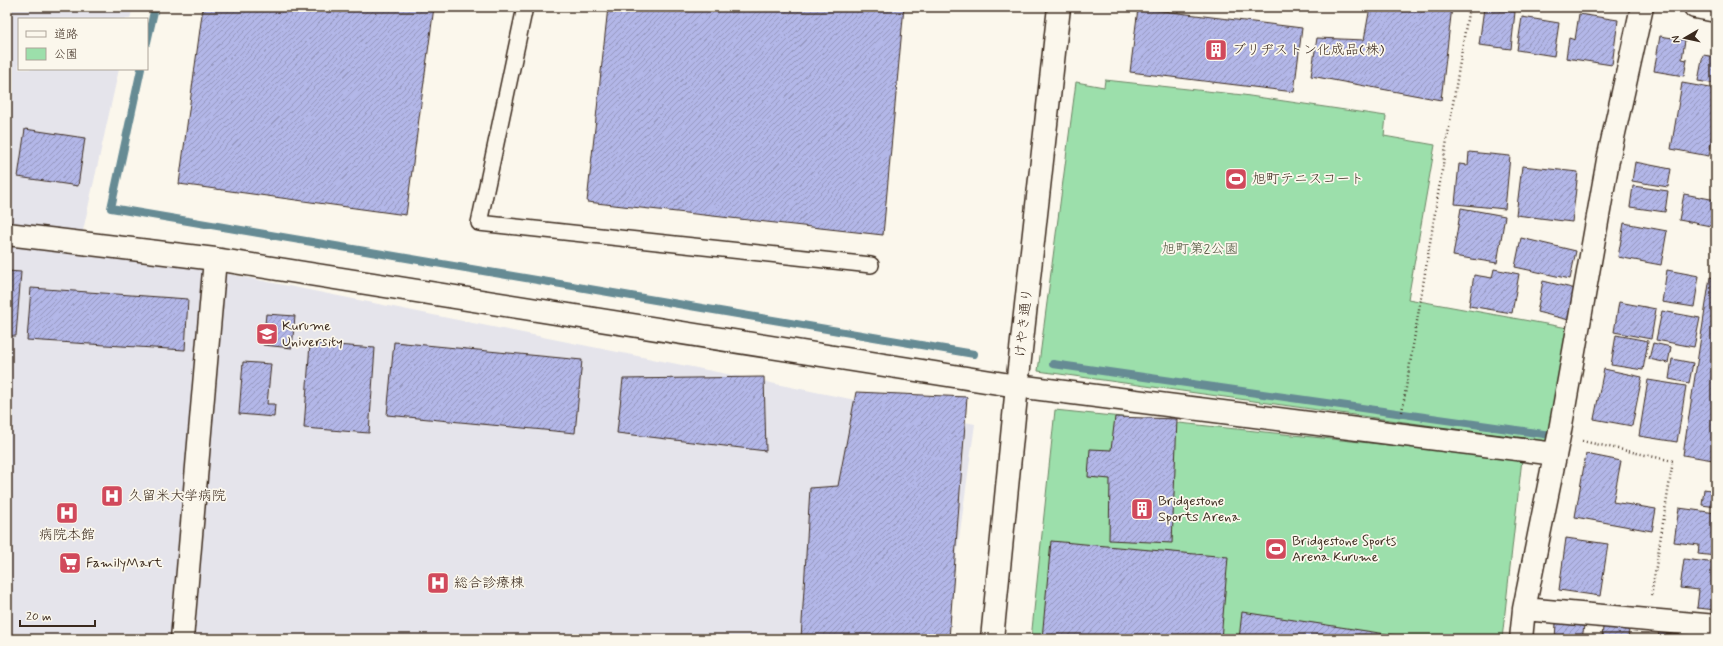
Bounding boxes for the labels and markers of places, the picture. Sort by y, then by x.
building icon: ブリヂストン化成品(株) [1203,37,1229,63]
place label: ブリヂストン化成品(株) [1232,41,1384,59]
sports icon: 旭町テニスコート [1223,166,1249,192]
place label: 旭町テニスコート [1252,170,1364,188]
place label: Kurume University [282,317,343,351]
school or university icon: Kurume University [254,321,280,347]
hospital icon: 久留米大学病院 [99,483,125,509]
place label: 久留米大学病院 [128,487,226,505]
place label: Bridgestone Sports Arena [1158,492,1240,526]
building icon: Bridgestone Sports Arena [1129,496,1155,522]
hospital icon: 病院本館 [54,500,80,526]
place label: 病院本館 [39,526,95,544]
place label: Bridgestone Sports Arena Kurume [1292,532,1397,566]
sports icon: Bridgestone Sports Arena Kurume [1263,536,1289,562]
supermarket icon: FamilyMart [57,550,83,576]
place label: FamilyMart [86,554,163,572]
hospital icon: 総合診療棟 [425,570,451,596]
place label: 総合診療棟 [454,574,525,592]

